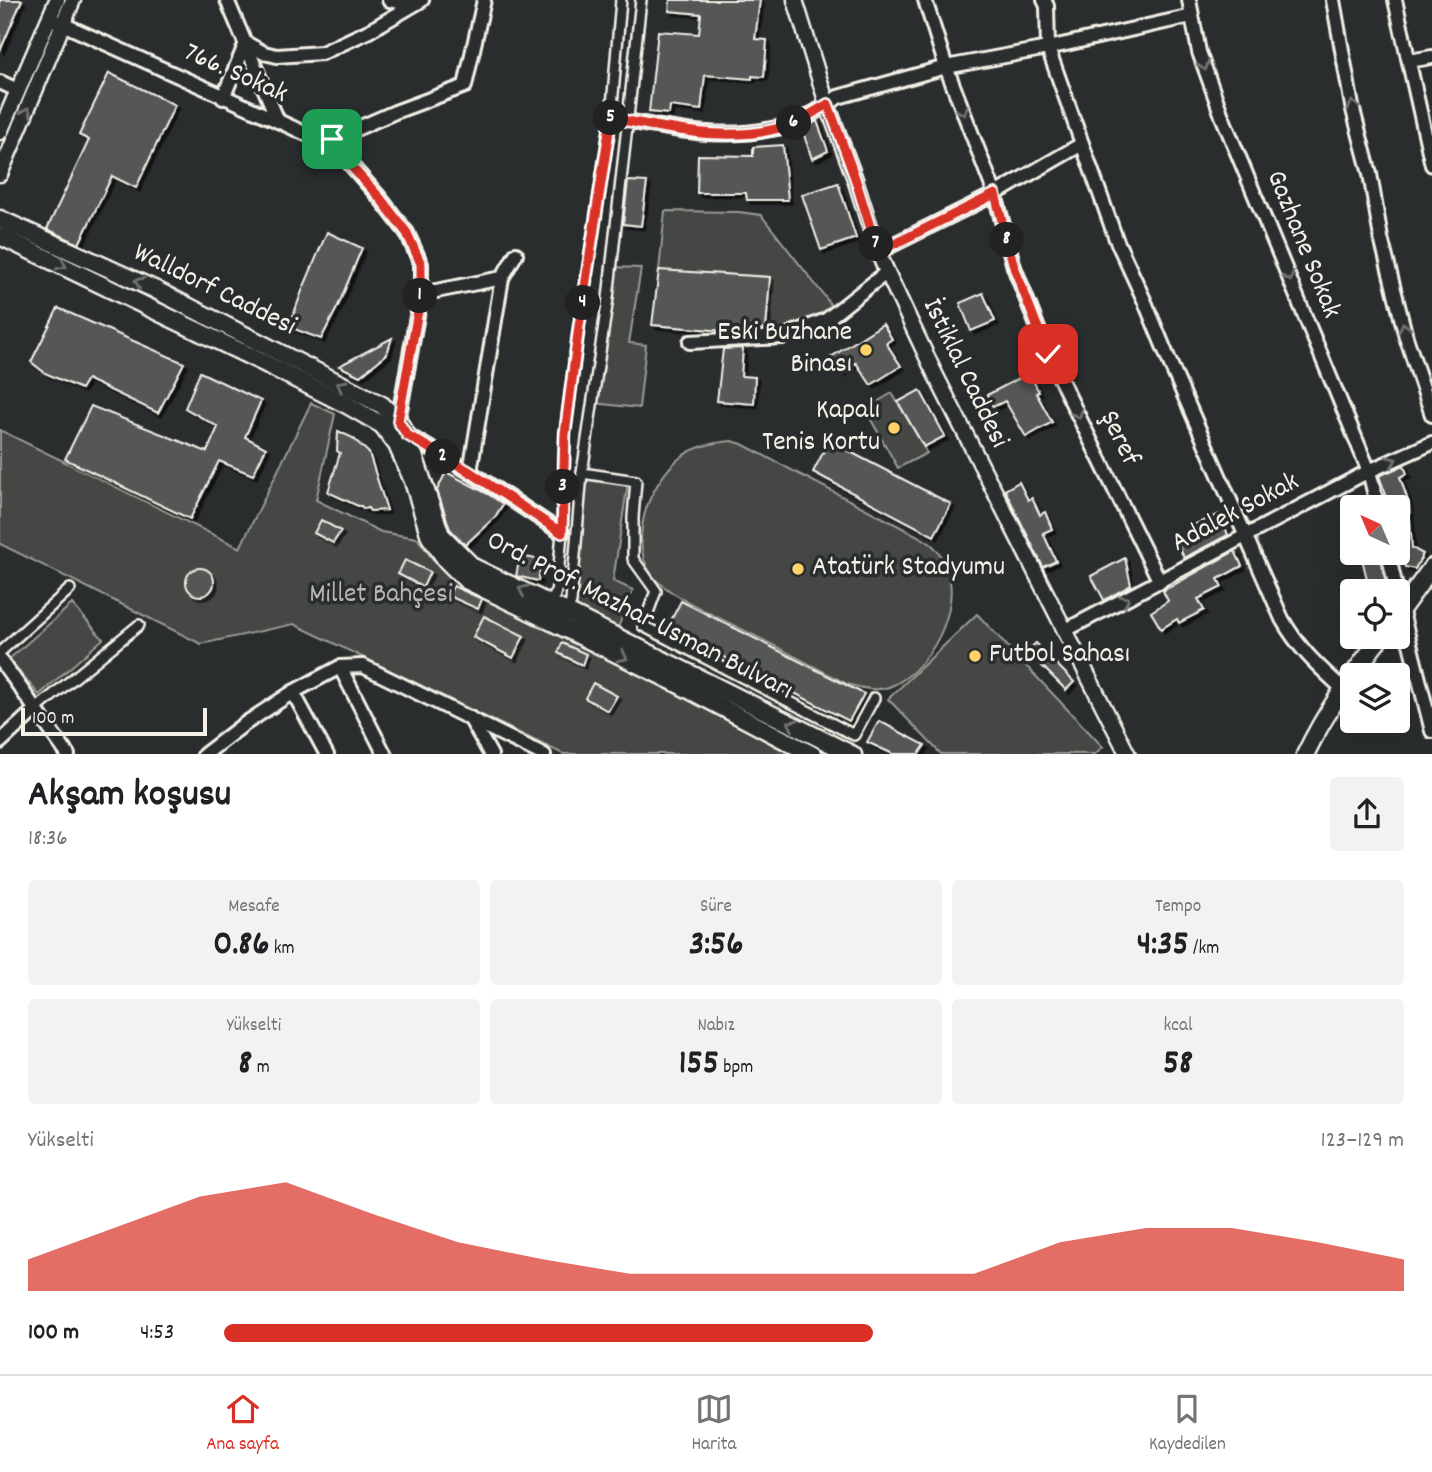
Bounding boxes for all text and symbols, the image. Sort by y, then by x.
street label: 766. Sokak [177,34,293,116]
one-way arrow [1196,60,1210,72]
one-way arrow [1346,99,1361,111]
pin: 5 [594,100,628,136]
text: 5 [606,104,615,131]
one-way arrow [954,104,968,116]
one-way arrow [19,106,33,119]
pin: 6 [776,106,812,140]
pin [302,109,362,169]
text: 6 [789,109,798,136]
icon: arrive [313,120,351,158]
street label: Gazhane Sokak [1254,165,1350,325]
pin: 8 [990,222,1024,258]
pin: 7 [858,226,894,262]
text: 8 [1003,226,1010,253]
text: 7 [872,230,879,257]
street label: Walldorf Caddesi [126,234,302,348]
one-way arrow [54,257,67,271]
one-way arrow [1281,270,1295,283]
one-way arrow [133,276,146,290]
pin: 1 [402,278,438,314]
text: 1 [417,282,422,309]
pin: 4 [566,286,600,320]
text: 4 [579,289,586,316]
street label: İstiklal Caddesi [911,292,1017,456]
place label: Eski Buzhane Binası [717,314,852,386]
one-way arrow [1398,321,1412,333]
pin [1018,324,1078,384]
icon: check [1029,335,1067,373]
marker: Eski Buzhane Binası [858,342,874,358]
one-way arrow [336,380,348,393]
place label: Kapalı Tenis Kortu [762,392,880,464]
street label: Şeref [1088,405,1149,474]
one-way arrow [1070,407,1084,419]
marker: Kapalı Tenis Kortu [886,420,902,436]
pin: 2 [426,440,460,475]
text: 2 [438,443,447,470]
one-way arrow [1385,455,1397,469]
street label: Adalek Sokak [1165,464,1307,564]
pin: 3 [546,470,580,504]
text: 3 [558,473,567,500]
north arrow [1340,495,1410,565]
map controls [1340,495,1410,733]
street label: Ord. Prof. Mazhar Usman Bulvarı [479,522,799,712]
place label: Atatürk Stadyumu [812,549,1005,589]
marker: Atatürk Stadyumu [790,561,806,577]
park label: Millet Bahçesi [309,576,453,616]
button: locate [1340,579,1410,649]
one-way arrow [518,585,530,599]
one-way arrow [1118,595,1130,608]
place label: Futbol Sahası [989,636,1130,676]
one-way arrow [616,648,628,662]
marker: Futbol Sahası [967,648,983,664]
button: layers [1340,663,1410,733]
scale bar [21,706,206,737]
text: 100 m [32,706,74,733]
one-way arrow [787,718,799,732]
text: Akşam koşusu [28,769,231,824]
button: share [1330,777,1404,851]
text: 18:36 [28,823,68,856]
text: Mesafe [228,894,280,921]
text: Süre [700,894,732,921]
text: Tempo [1155,894,1201,921]
text: 0.86 [213,921,269,971]
text: 3:56 [689,921,743,971]
text: 4:35 [1137,921,1189,971]
text: km [269,936,295,963]
text: /km [1189,936,1219,963]
text: Yükselti [227,1013,281,1040]
text: Nabız [697,1013,735,1040]
text: kcal [1164,1013,1192,1040]
text: 8 [238,1040,252,1090]
text: 155 [679,1040,719,1090]
text: 58 [1163,1040,1193,1090]
text: m [252,1055,270,1082]
text: bpm [719,1055,753,1082]
text: Yükselti [28,1125,94,1158]
text: 123–129 m [1321,1125,1404,1158]
text: 100 m [28,1317,79,1350]
text: 4:53 [140,1317,174,1350]
tab: Ana sayfa [206,1390,279,1459]
tab: Harita [691,1390,736,1459]
tab: Kaydedilen [1149,1390,1226,1459]

